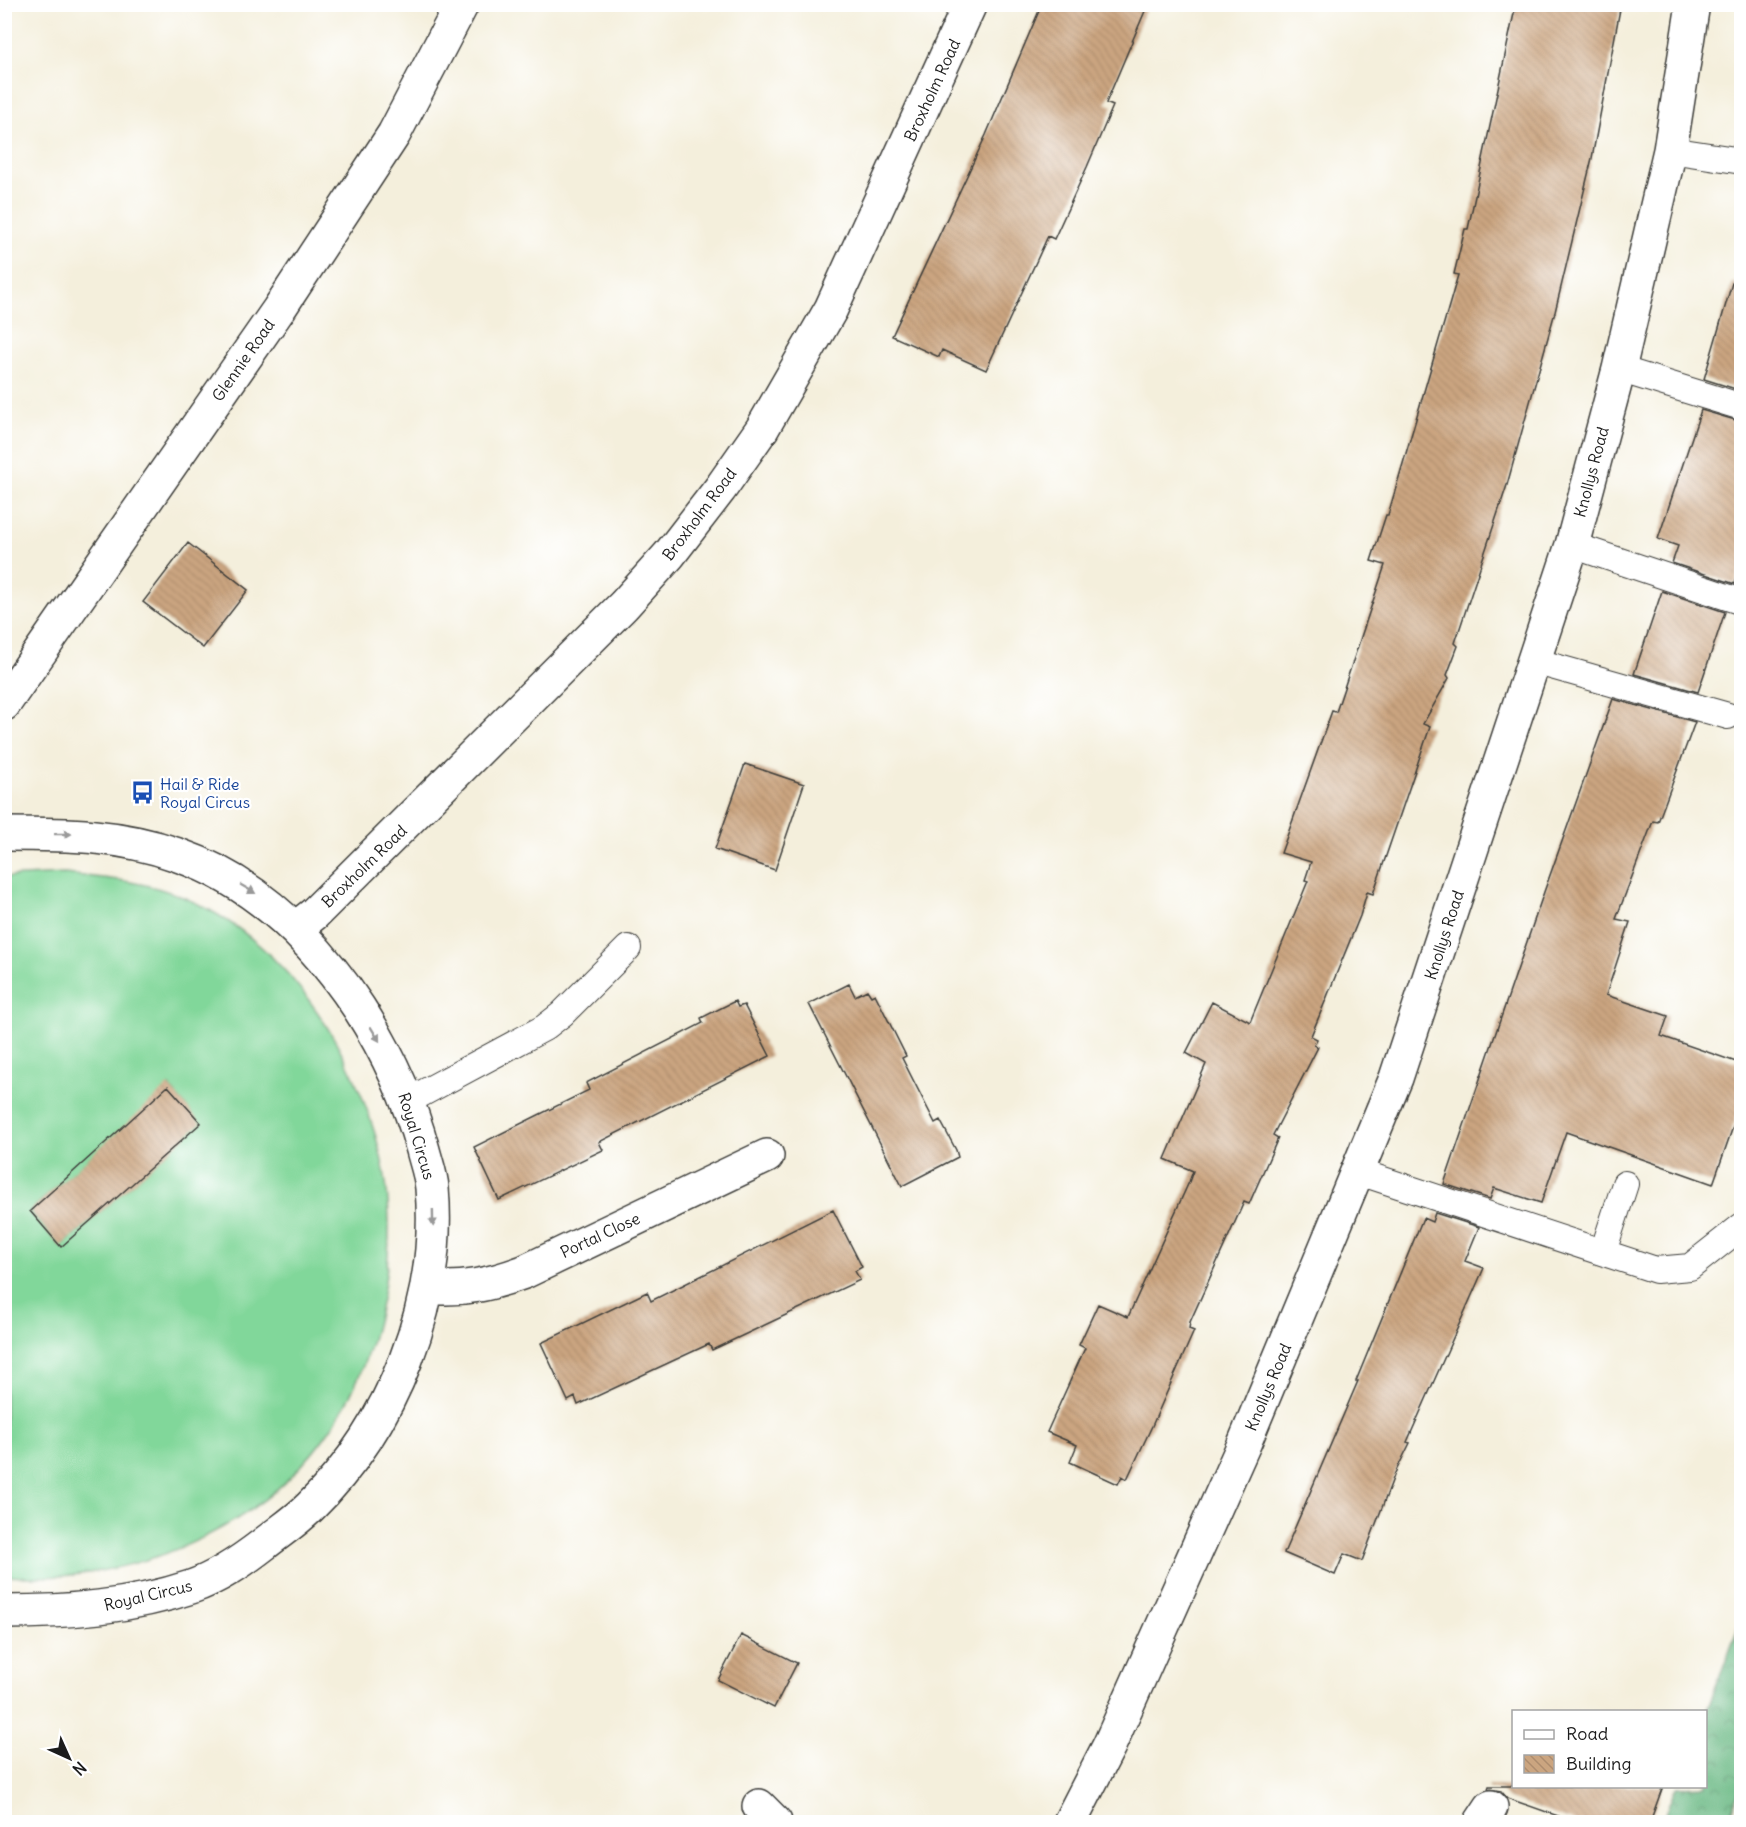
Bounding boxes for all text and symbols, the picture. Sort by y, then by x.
street label: Broxholm Road [900,36,964,144]
street label: Glennie Road [207,315,279,405]
street label: Knollys Road [1569,424,1613,520]
street label: Broxholm Road [658,464,740,564]
place label: Hail & Ride Royal Circus [160,774,250,812]
bus stop icon: Hail & Ride Royal Circus [129,780,155,806]
street label: Broxholm Road [317,820,411,912]
one-way arrow [53,829,72,839]
one-way arrow [240,883,256,894]
street label: Knollys Road [1420,888,1468,982]
one-way arrow [370,1026,381,1042]
street label: Royal Circus [394,1090,440,1182]
street label: Portal Close [557,1208,643,1262]
one-way arrow [428,1209,438,1228]
street label: Knollys Road [1241,1340,1295,1434]
street label: Royal Circus [102,1575,194,1615]
legend [1512,1710,1707,1788]
text: Road [1566,1722,1609,1745]
north arrow [39,1728,99,1788]
text: Building [1566,1752,1631,1775]
text: N [69,1758,91,1780]

